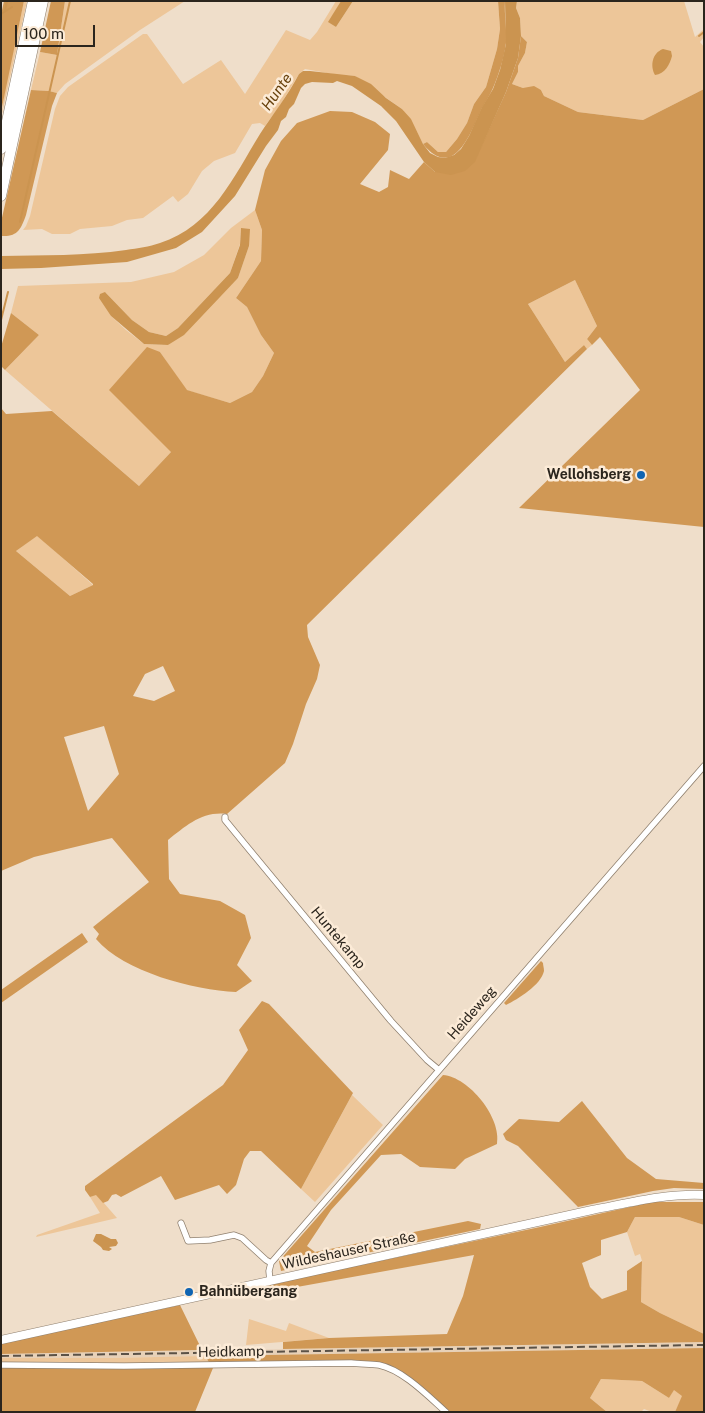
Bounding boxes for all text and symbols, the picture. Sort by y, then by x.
scale bar [18,15,98,47]
text: 100 m [23,25,64,42]
water label: Hunte [258,70,296,114]
place label: Wellohsberg [547,467,631,483]
marker: Wellohsberg [635,469,647,481]
street label: Huntekamp [307,904,369,972]
street label: Heideweg [444,983,500,1043]
street label: Wildeshauser Straße [281,1229,417,1273]
place label: Bahnübergang [199,1284,297,1300]
marker: Bahnübergang [183,1286,195,1298]
street label: Heidkamp [198,1343,264,1361]

